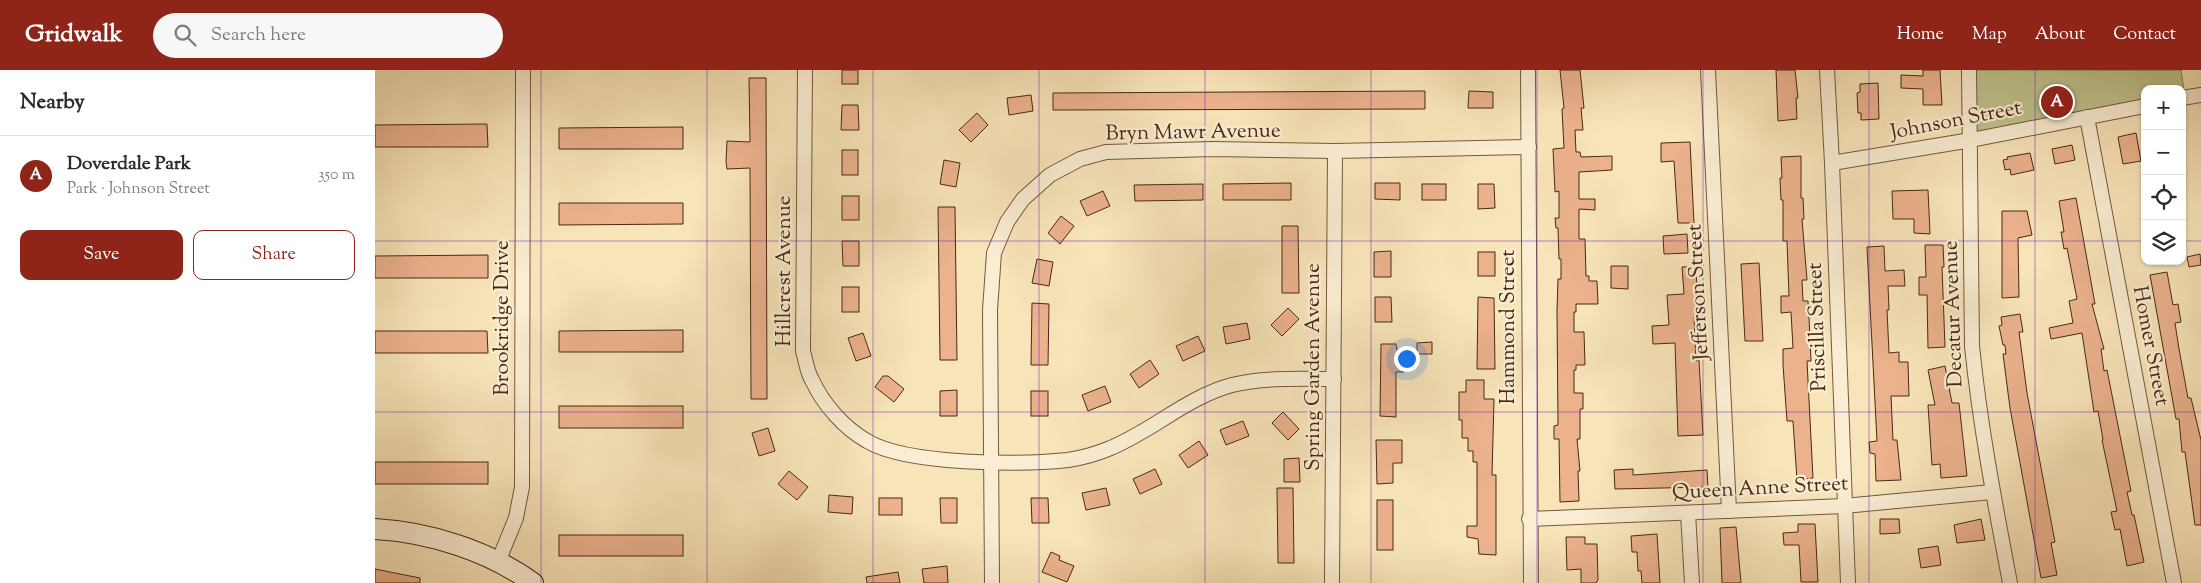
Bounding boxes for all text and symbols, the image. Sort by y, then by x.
search box [153,13,503,58]
text: Gridwalk [25,18,123,52]
icon: search [171,21,199,49]
text: Search here [211,22,306,49]
text: Home [1897,22,1944,48]
text: Map [1972,22,2007,48]
text: About [2035,22,2085,48]
text: Contact [2113,22,2176,48]
pin: A [2041,83,2073,121]
map controls [2141,85,2186,265]
button: + [2141,85,2186,130]
text: Nearby [20,88,85,118]
street label: Johnson Street [1887,94,2024,149]
street label: Bryn Mawr Avenue [1105,116,1281,150]
button: − [2141,130,2186,175]
text: Doverdale Park [67,151,191,178]
text: A [30,164,43,187]
text: 350 m [318,164,355,187]
button: locate [2141,175,2186,220]
text: Park · Johnson Street [67,178,210,201]
street label: Hillcrest Avenue [770,195,800,347]
button: layers [2141,220,2186,265]
street label: Jefferson Street [1680,223,1718,362]
button: Save [20,230,183,280]
button: Share [193,230,355,280]
street label: Brookridge Drive [488,240,518,396]
street label: Decatur Avenue [1936,240,1972,388]
street label: Hammond Street [1494,249,1524,405]
street label: Priscilla Street [1801,262,1835,392]
street label: Spring Garden Avenue [1299,263,1329,471]
street label: Homer Street [2124,283,2176,409]
your location [1394,346,1420,372]
street label: Queen Anne Street [1671,469,1849,509]

